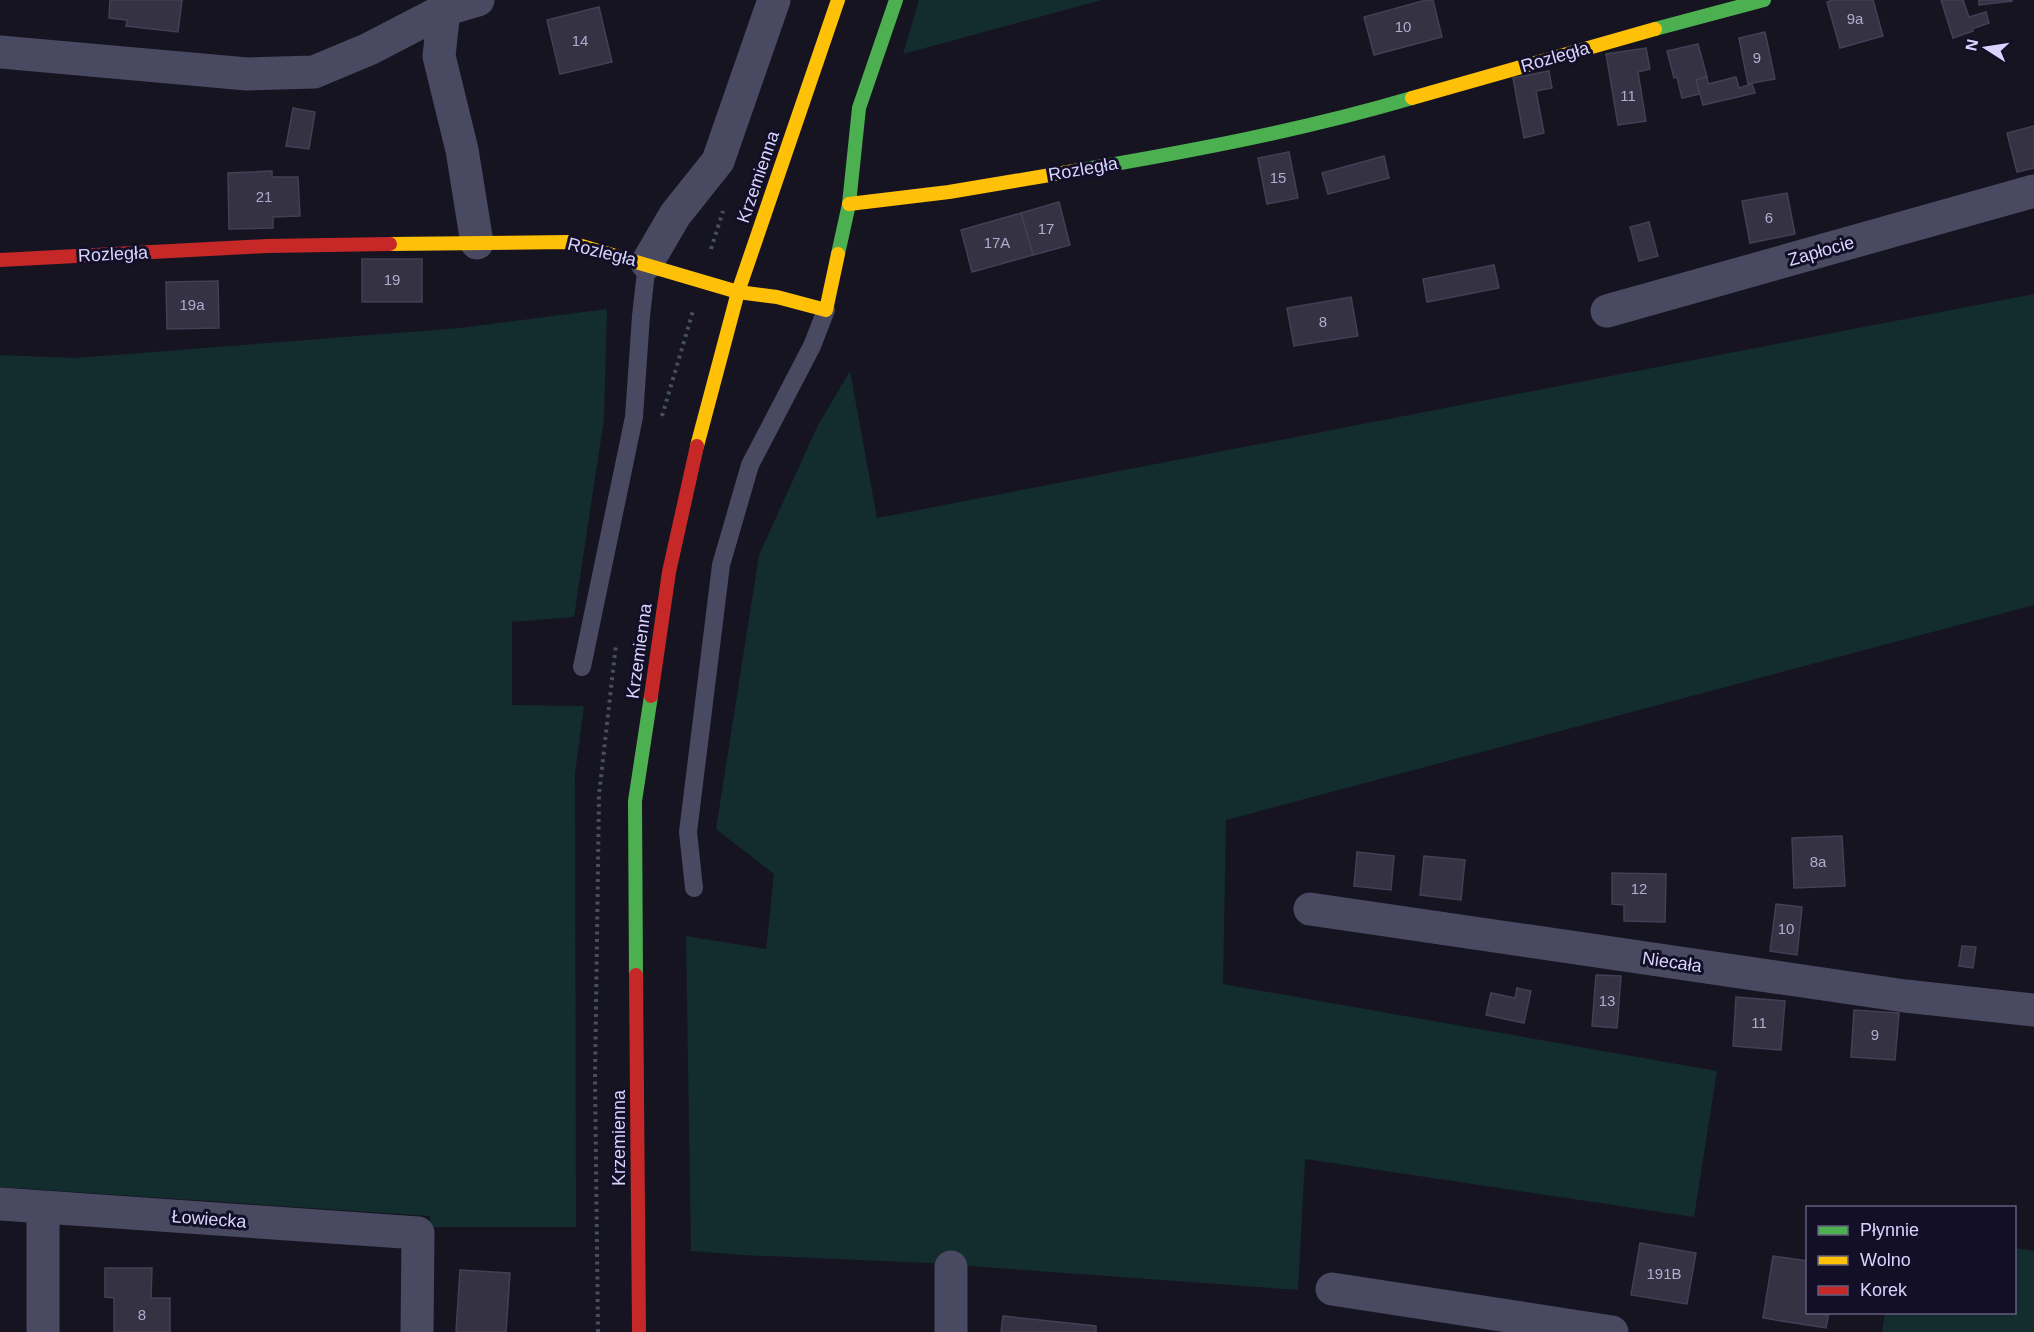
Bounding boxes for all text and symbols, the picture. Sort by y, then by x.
house number: 9a [1847,10,1864,27]
house number: 10 [1395,18,1411,35]
north arrow [1956,18,2016,78]
house number: 14 [572,32,588,49]
street label: Rozległa [1519,37,1592,76]
text: N [1962,38,1981,52]
house number: 9 [1753,49,1761,66]
house number: 11 [1620,87,1636,104]
street label: Krzemienna [733,127,783,226]
street label: Rozległa [1047,153,1120,185]
house number: 15 [1270,169,1286,186]
house number: 21 [256,188,272,205]
house number: 6 [1765,209,1773,226]
house number: 17 [1038,220,1054,237]
street label: Zapłocie [1786,232,1856,270]
street label: Rozległa [566,234,639,270]
house number: 17A [984,234,1010,251]
street label: Rozległa [78,242,149,266]
house number: 19 [384,271,400,288]
house number: 19a [179,296,205,313]
house number: 8 [1319,313,1327,330]
street label: Krzemienna [622,601,656,700]
house number: 8a [1810,853,1827,870]
house number: 12 [1631,880,1647,897]
house number: 10 [1778,920,1794,937]
street label: Niecała [1641,948,1704,976]
house number: 13 [1599,992,1615,1009]
house number: 11 [1751,1014,1767,1031]
house number: 9 [1871,1026,1879,1043]
street label: Krzemienna [609,1089,629,1186]
street label: Łowiecka [171,1206,248,1232]
legend [1806,1206,2016,1314]
text: Płynnie [1860,1220,1919,1240]
text: Wolno [1860,1250,1911,1270]
house number: 191B [1646,1265,1682,1282]
text: Korek [1860,1280,1908,1300]
house number: 8 [138,1306,146,1323]

